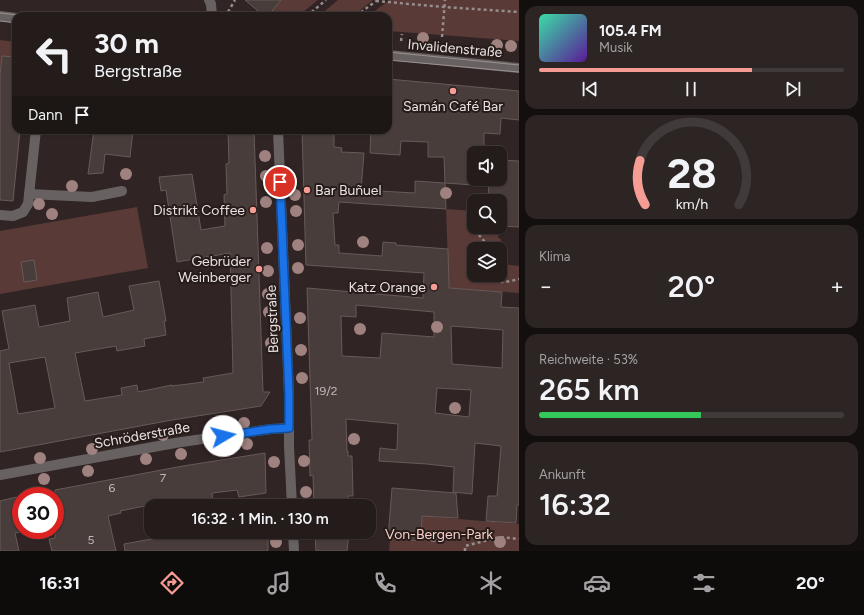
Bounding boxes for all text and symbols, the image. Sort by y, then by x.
text: 105.4 FM [599,22,662,40]
text: 30 m [94,26,159,60]
icon: left [28,28,80,80]
street label: Invalidenstraße [407,36,503,61]
text: Musik [599,40,633,55]
text: Bergstraße [94,60,182,82]
icon: previous [579,78,601,100]
icon: pause [680,78,702,100]
icon: next [782,78,804,100]
marker: Samán Café Bar [448,86,458,96]
place label: Samán Café Bar [403,98,503,115]
icon: arrive [71,104,93,126]
text: Dann [28,106,63,124]
map controls [467,146,507,282]
button: sound [467,146,507,186]
text: 28 [667,148,716,198]
pin [263,165,297,199]
icon: arrive [269,171,291,193]
place label: Bar Buñuel [315,182,382,199]
marker: Bar Buñuel [302,185,312,195]
button: search [467,194,507,234]
text: km/h [675,194,708,212]
place label: Distrikt Coffee [153,202,245,219]
marker: Distrikt Coffee [248,205,258,215]
button: layers [467,242,507,282]
text: Klima [539,249,571,264]
place label: Gebrüder Weinberger [178,253,251,286]
marker: Gebrüder Weinberger [254,264,264,274]
text: 20° [668,268,715,305]
text: − [539,273,553,300]
text: + [830,273,844,300]
place label: Katz Orange [348,279,426,296]
marker: Katz Orange [429,282,439,292]
street label: Bergstraße [263,284,282,353]
text: Reichweite · 53% [539,352,638,367]
text: 265 km [539,371,639,408]
house number: 19/2 [314,384,338,398]
position arrow [202,415,244,457]
street label: Schröderstraße [93,419,191,452]
text: Ankunft [539,467,586,482]
house number: 7 [160,471,167,485]
house number: 6 [109,481,116,495]
text: 16:32 [539,486,611,523]
speed limit sign: 30 [12,487,64,539]
text: 16:32 · 1 Min. · 130 m [191,510,329,528]
park label: Von-Bergen-Park [385,526,493,543]
house number: 5 [88,533,95,547]
icon: directions [158,569,186,597]
icon: music [265,569,293,597]
icon: phone [371,569,399,597]
icon: climate [477,569,505,597]
icon: car [583,569,611,597]
icon: filters [690,569,718,597]
text: 16:31 [39,572,80,594]
text: 20° [796,572,825,594]

